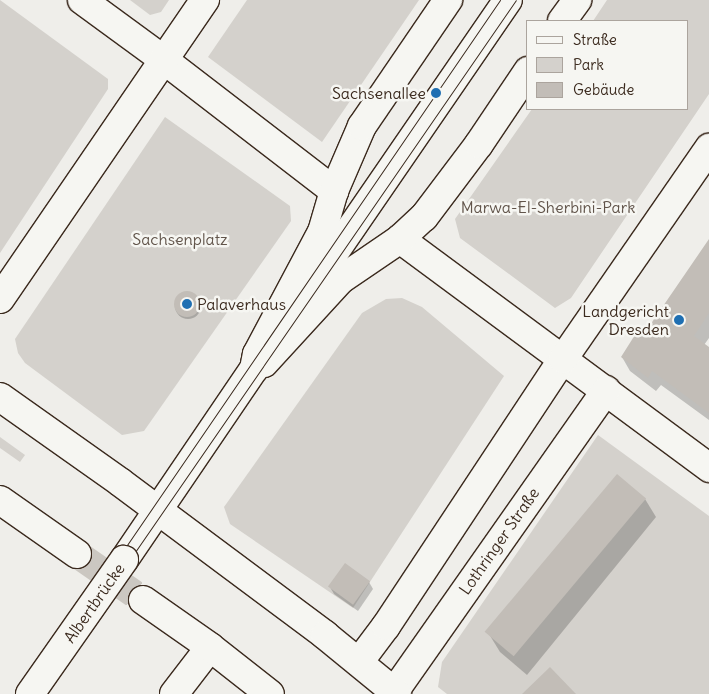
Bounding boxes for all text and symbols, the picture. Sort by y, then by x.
legend [526,20,689,110]
text: Straße [573,30,617,49]
text: Park [573,55,604,74]
text: Gebäude [573,80,634,99]
place label: Sachsenallee [332,83,426,103]
marker: Sachsenallee [430,87,442,99]
park label: Marwa-El-Sherbini-Park [461,197,635,217]
park label: Sachsenplatz [132,229,228,249]
place label: Palaverhaus [197,294,286,314]
marker: Palaverhaus [181,298,193,310]
place label: Landgericht Dresden [582,301,669,339]
marker: Landgericht Dresden [673,314,685,326]
street label: Lothringer Straße [455,484,543,598]
street label: Albertbrücke [60,560,128,646]

